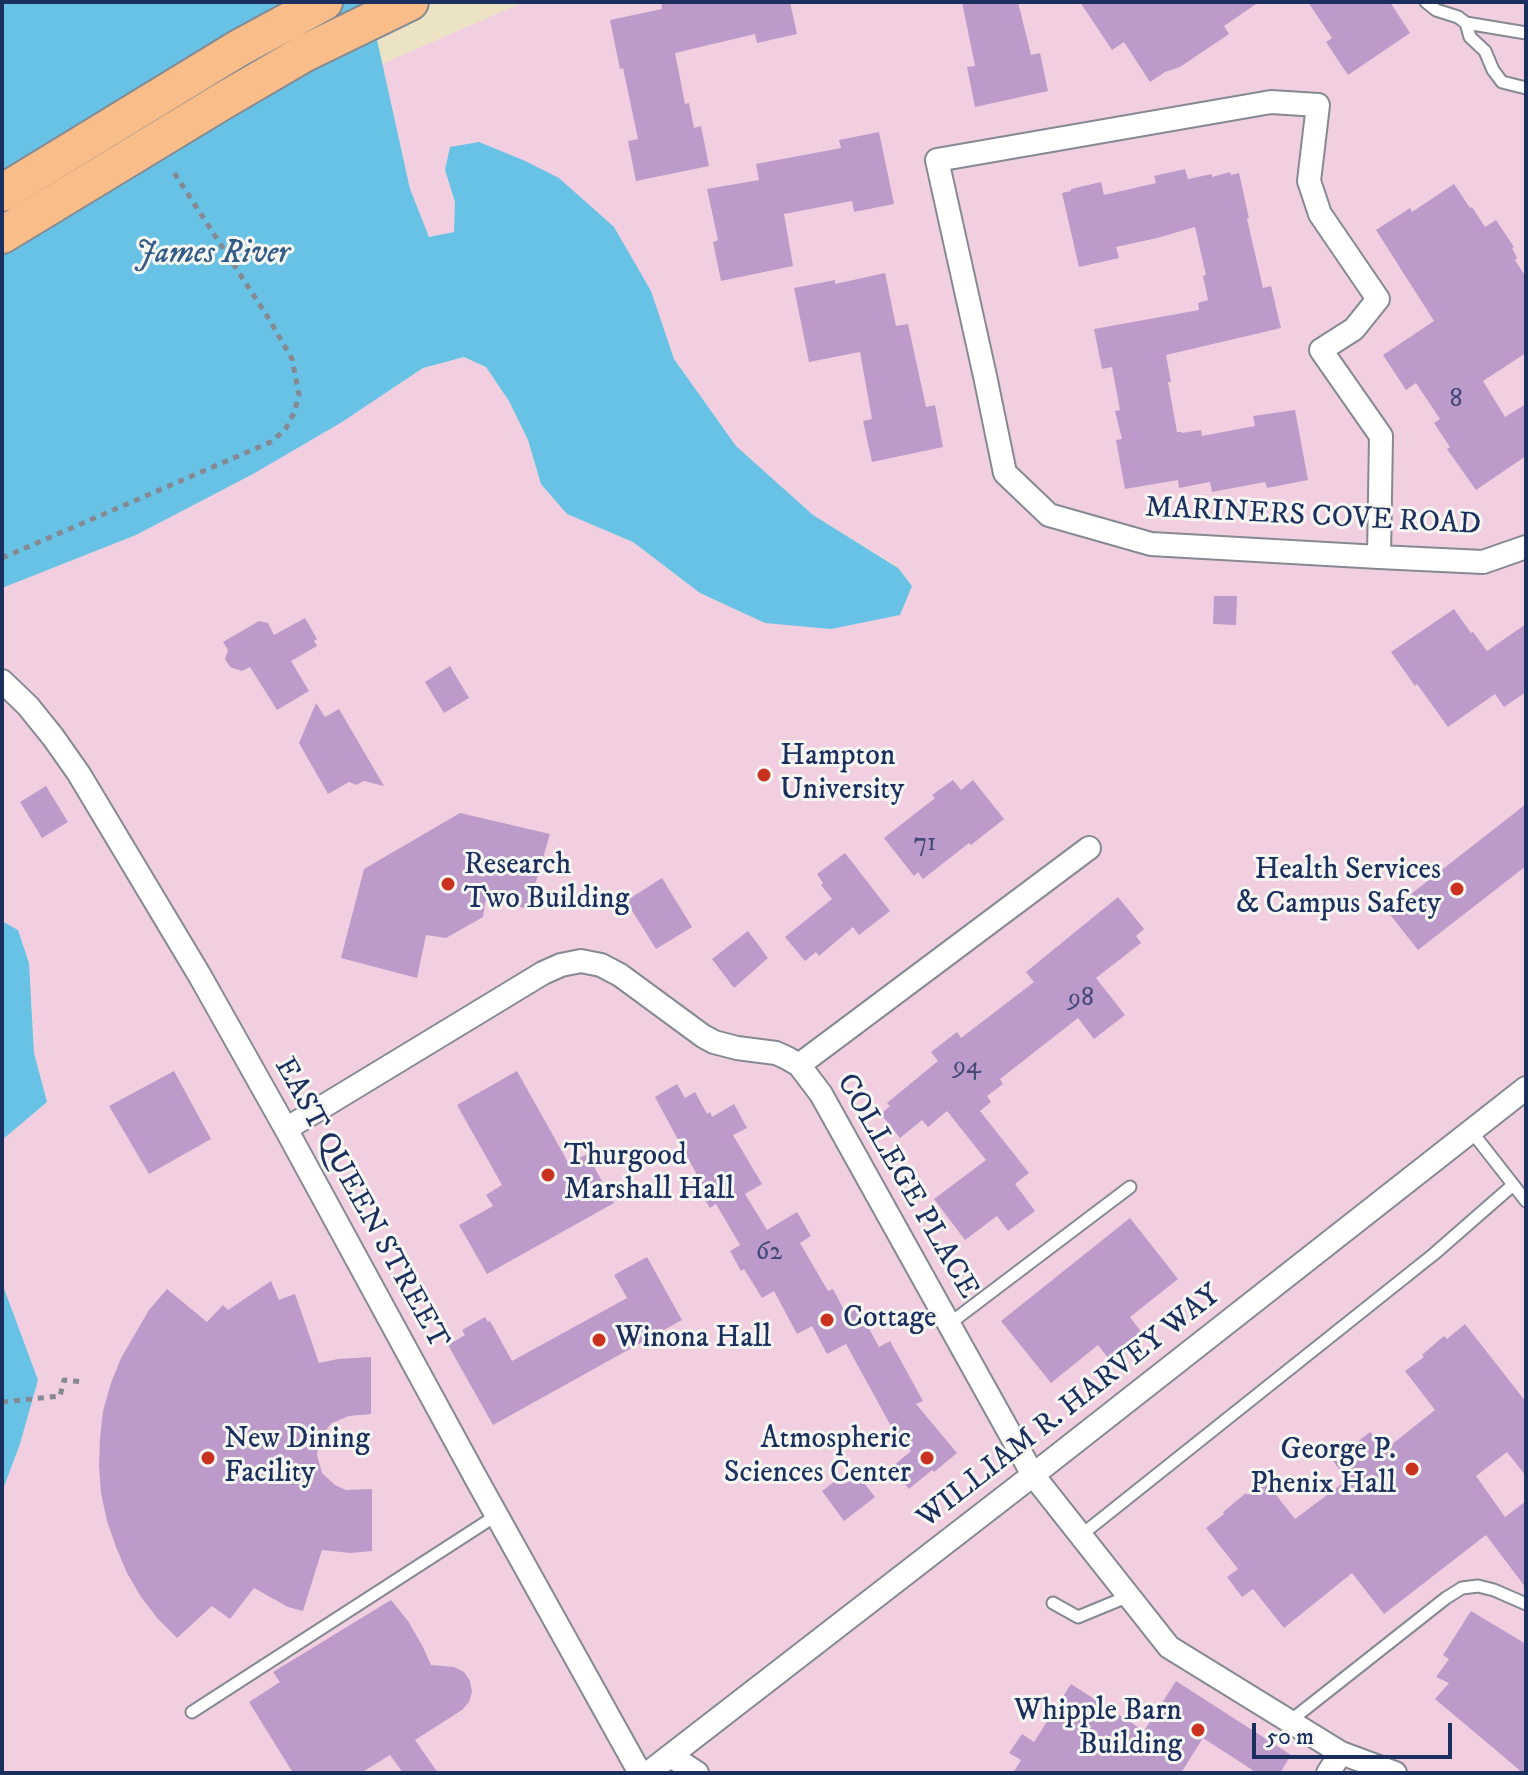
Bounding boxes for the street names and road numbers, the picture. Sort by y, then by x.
street label: MARINERS COVE ROAD [1144,491,1482,545]
street label: EAST QUEEN STREET [265,1052,455,1356]
street label: COLLEGE PLACE [827,1068,985,1306]
street label: WILLIAM R. HARVEY WAY [911,1278,1229,1538]

